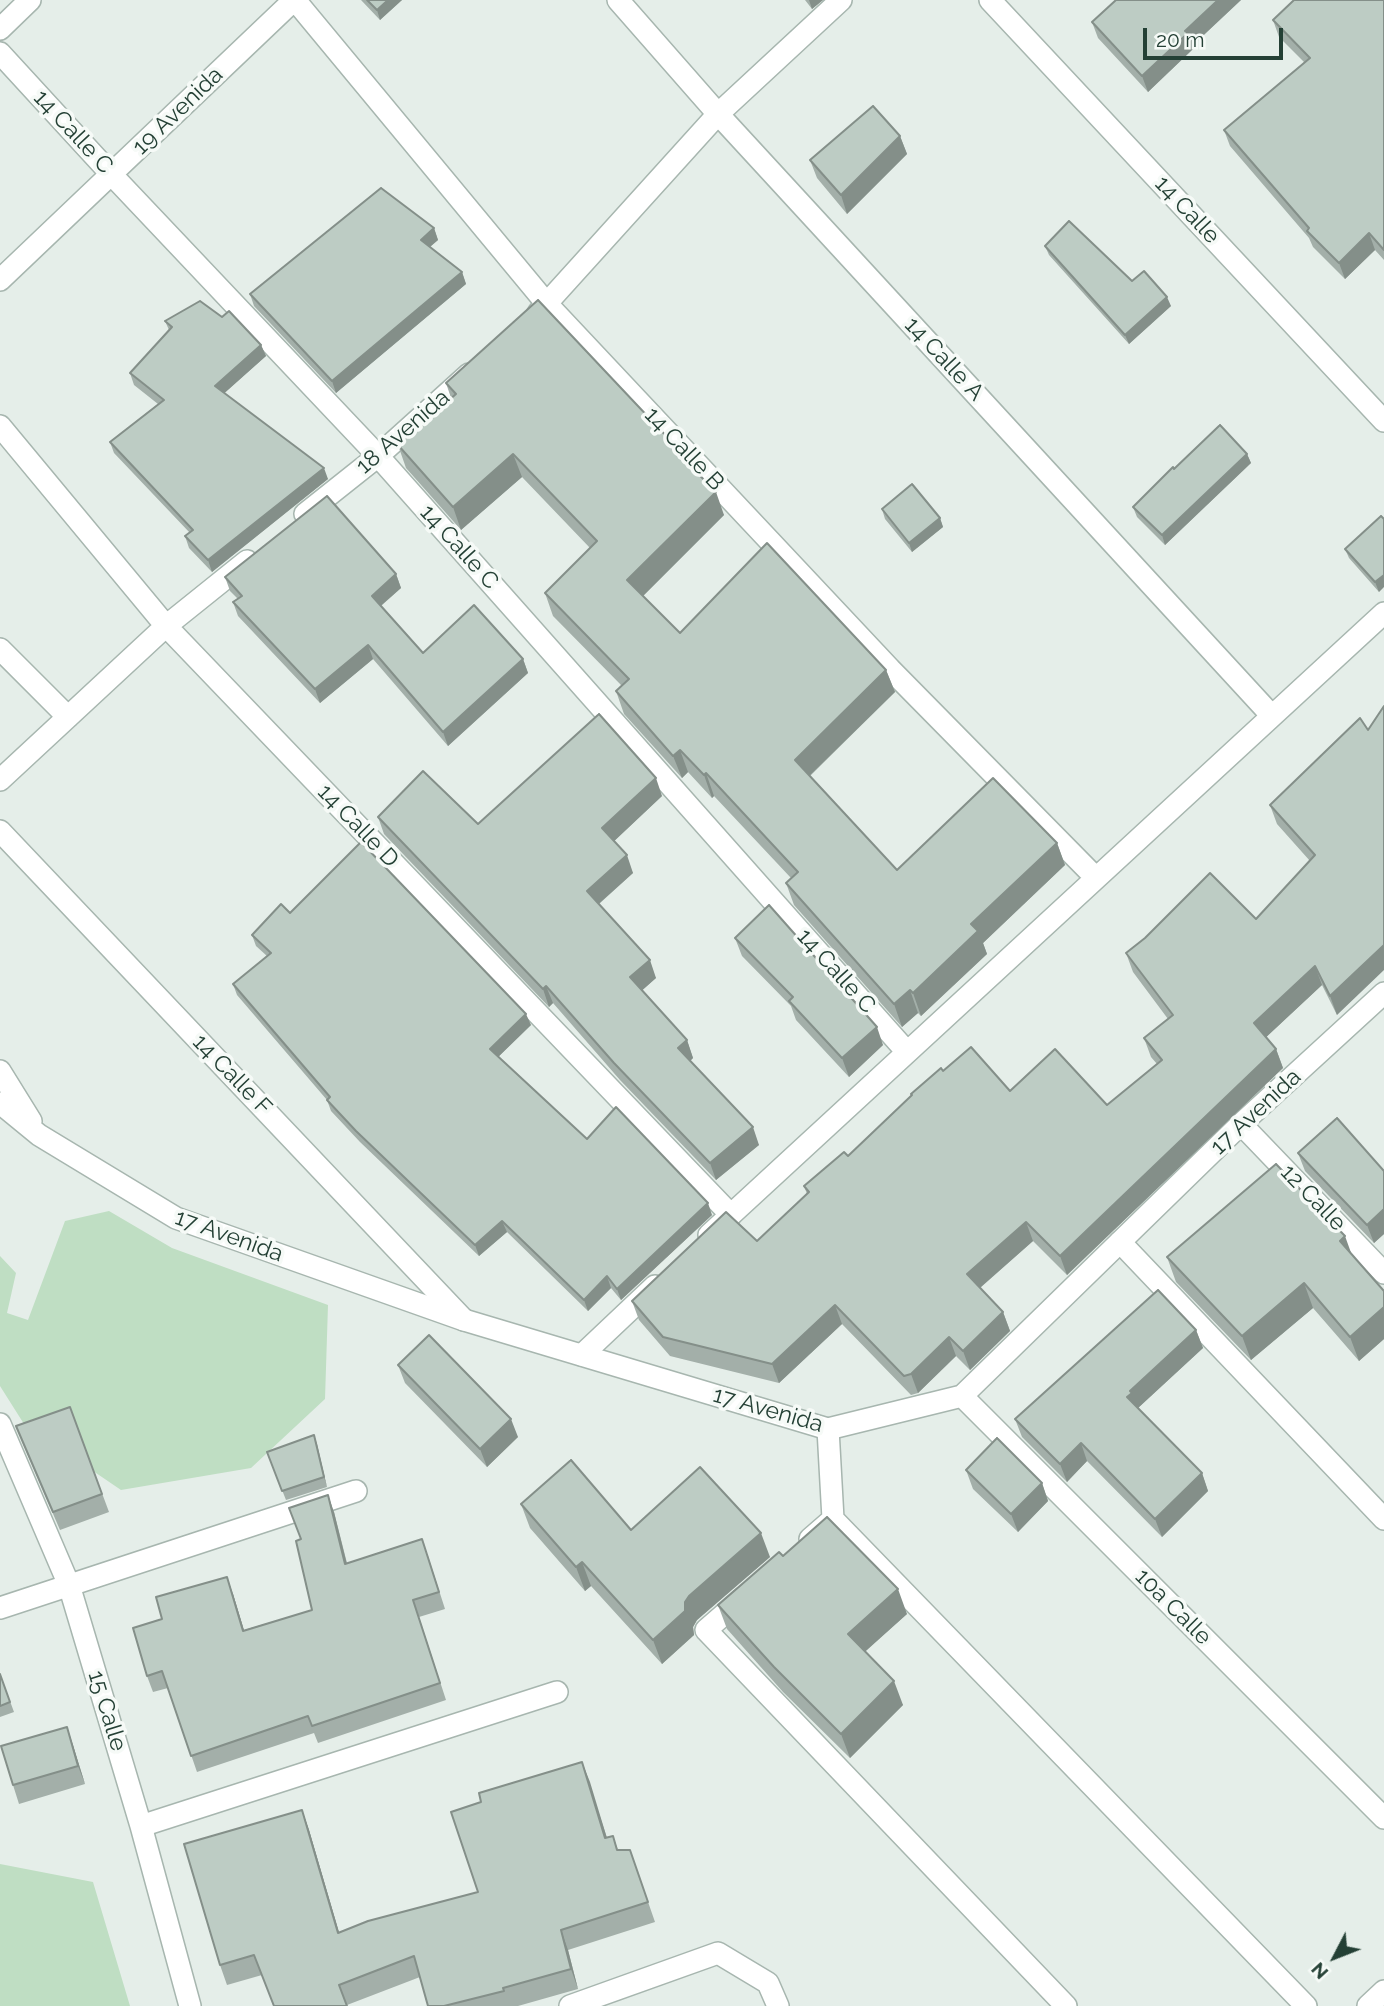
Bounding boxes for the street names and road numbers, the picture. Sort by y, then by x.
street label: 19 Avenida [127,61,229,161]
street label: 14 Calle C [27,84,119,180]
street label: 14 Calle [1149,170,1225,250]
street label: 14 Calle A [898,312,990,406]
street label: 18 Avenida [351,384,455,480]
street label: 14 Calle B [639,402,729,496]
street label: 14 Calle C [414,499,504,595]
street label: 14 Calle D [312,779,404,873]
street label: 14 Calle C [791,923,881,1019]
street label: 14 Calle F [187,1029,277,1121]
street label: 17 Avenida [1205,1063,1307,1161]
street label: 12 Calle [1275,1159,1351,1237]
street label: 17 Avenida [171,1204,287,1268]
street label: 17 Avenida [710,1381,826,1439]
street label: 10a Calle [1129,1563,1217,1651]
street label: 15 Calle [82,1667,132,1755]

